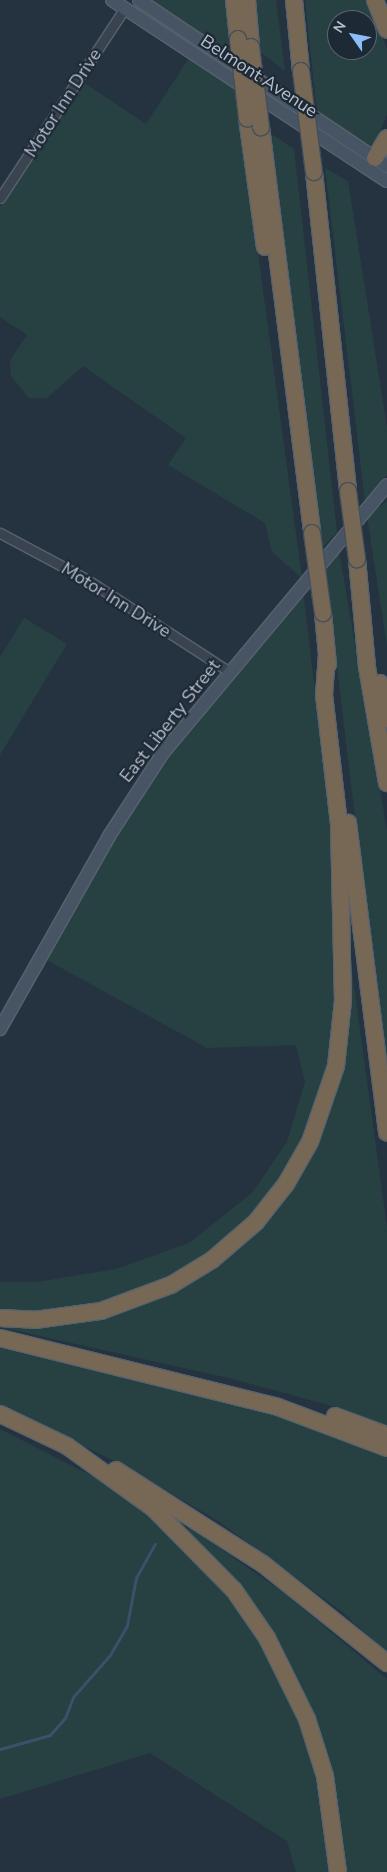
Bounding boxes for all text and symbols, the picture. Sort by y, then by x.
north arrow [327,10,377,60]
text: N [329,18,351,37]
street label: Belmont Avenue [197,30,321,122]
street label: Motor Inn Drive [20,45,106,161]
street label: Motor Inn Drive [57,558,175,642]
street label: East Liberty Street [115,655,225,787]

